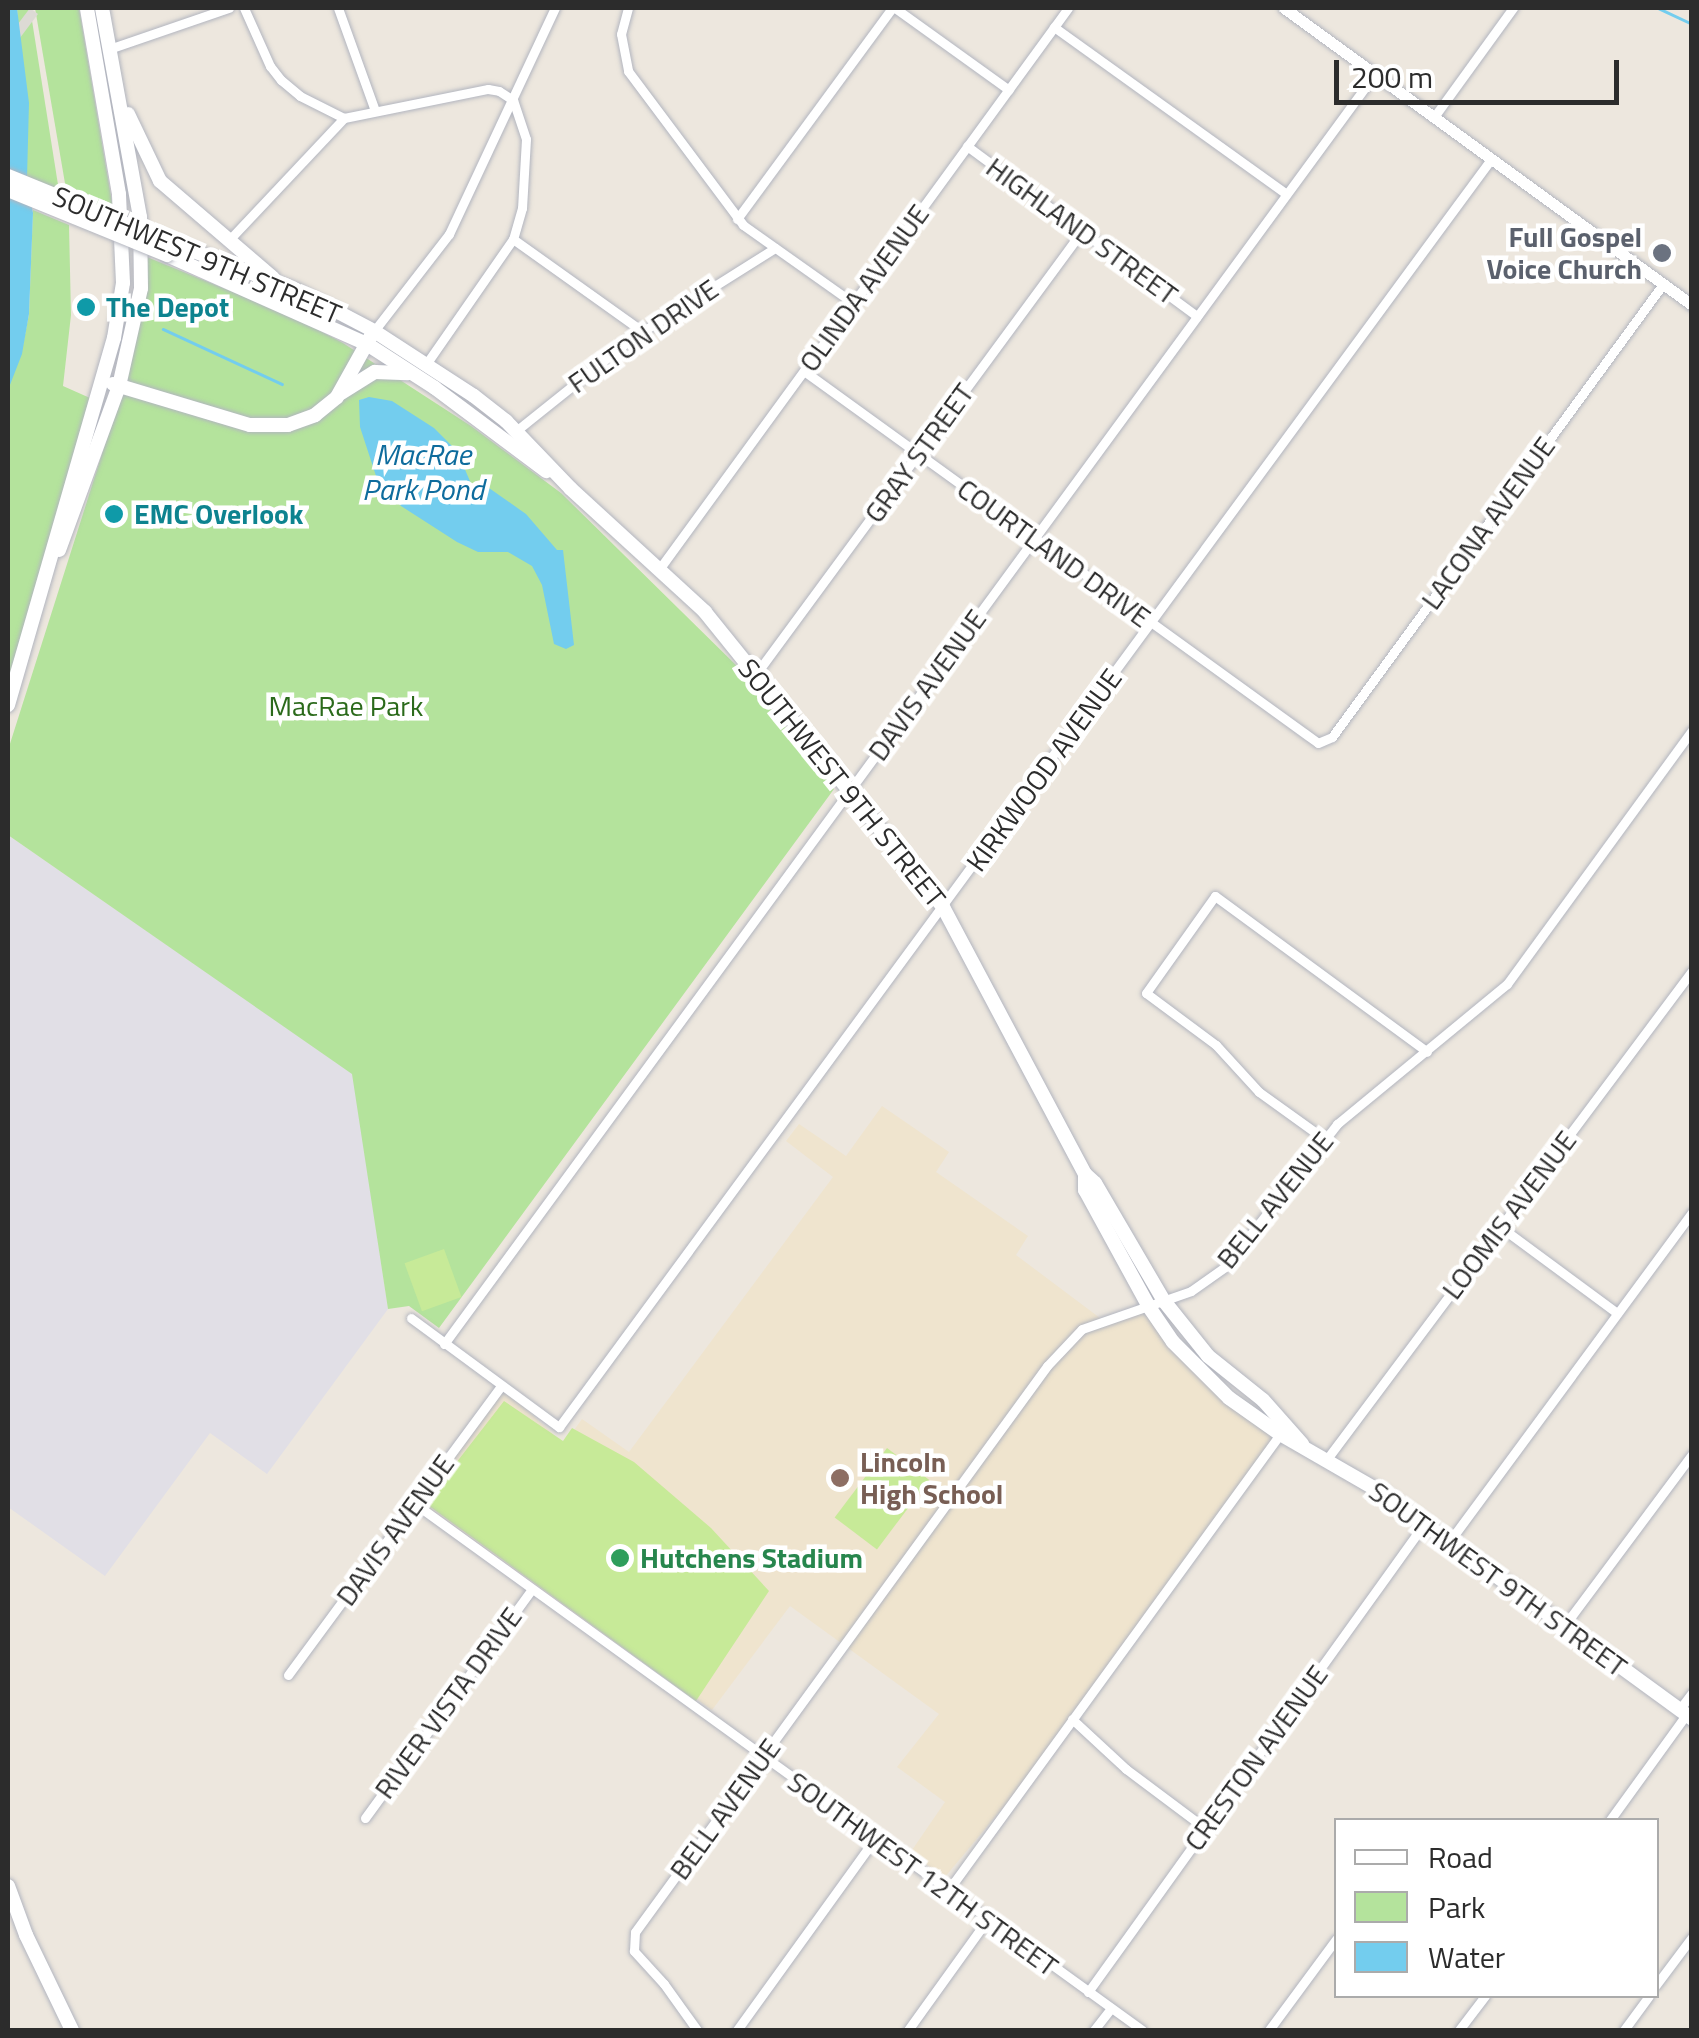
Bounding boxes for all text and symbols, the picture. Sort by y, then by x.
scale bar [1339,40,1624,102]
text: 200 m [1351,54,1433,100]
street label: HIGHLAND STREET [980,150,1184,312]
street label: SOUTHWEST 9TH STREET [48,179,346,331]
street label: OLINDA AVENUE [792,198,936,378]
place label: Full Gospel Voice Church [1486,220,1642,286]
marker: Full Gospel Voice Church [1651,242,1673,264]
street label: FULTON DRIVE [562,272,724,400]
place label: The Depot [106,290,229,324]
marker: The Depot [75,296,97,318]
street label: GRAY STREET [857,377,981,529]
street label: LACONA AVENUE [1414,430,1562,616]
water label: MacRae Park Pond [362,436,484,506]
street label: COURTLAND DRIVE [951,472,1157,634]
place label: EMC Overlook [134,497,303,531]
marker: EMC Overlook [103,503,125,525]
street label: DAVIS AVENUE [861,603,993,767]
street label: SOUTHWEST 9TH STREET [731,652,953,914]
street label: KIRKWOOD AVENUE [959,662,1129,878]
park label: MacRae Park [269,689,423,723]
street label: LOOMIS AVENUE [1435,1124,1583,1306]
street label: BELL AVENUE [1210,1125,1340,1275]
place label: Lincoln High School [860,1445,1003,1511]
street label: DAVIS AVENUE [329,1448,461,1612]
marker: Lincoln High School [829,1467,851,1489]
street label: SOUTHWEST 9TH STREET [1363,1474,1633,1684]
place label: Hutchens Stadium [640,1541,863,1575]
marker: Hutchens Stadium [609,1547,631,1569]
street label: RIVER VISTA DRIVE [367,1601,529,1805]
street label: CRESTON AVENUE [1177,1659,1335,1857]
street label: BELL AVENUE [663,1732,787,1886]
street label: SOUTHWEST 12TH STREET [781,1765,1065,1983]
legend [1334,1818,1659,1998]
text: Road [1428,1834,1493,1880]
text: Park [1428,1884,1485,1930]
text: Water [1428,1934,1505,1980]

